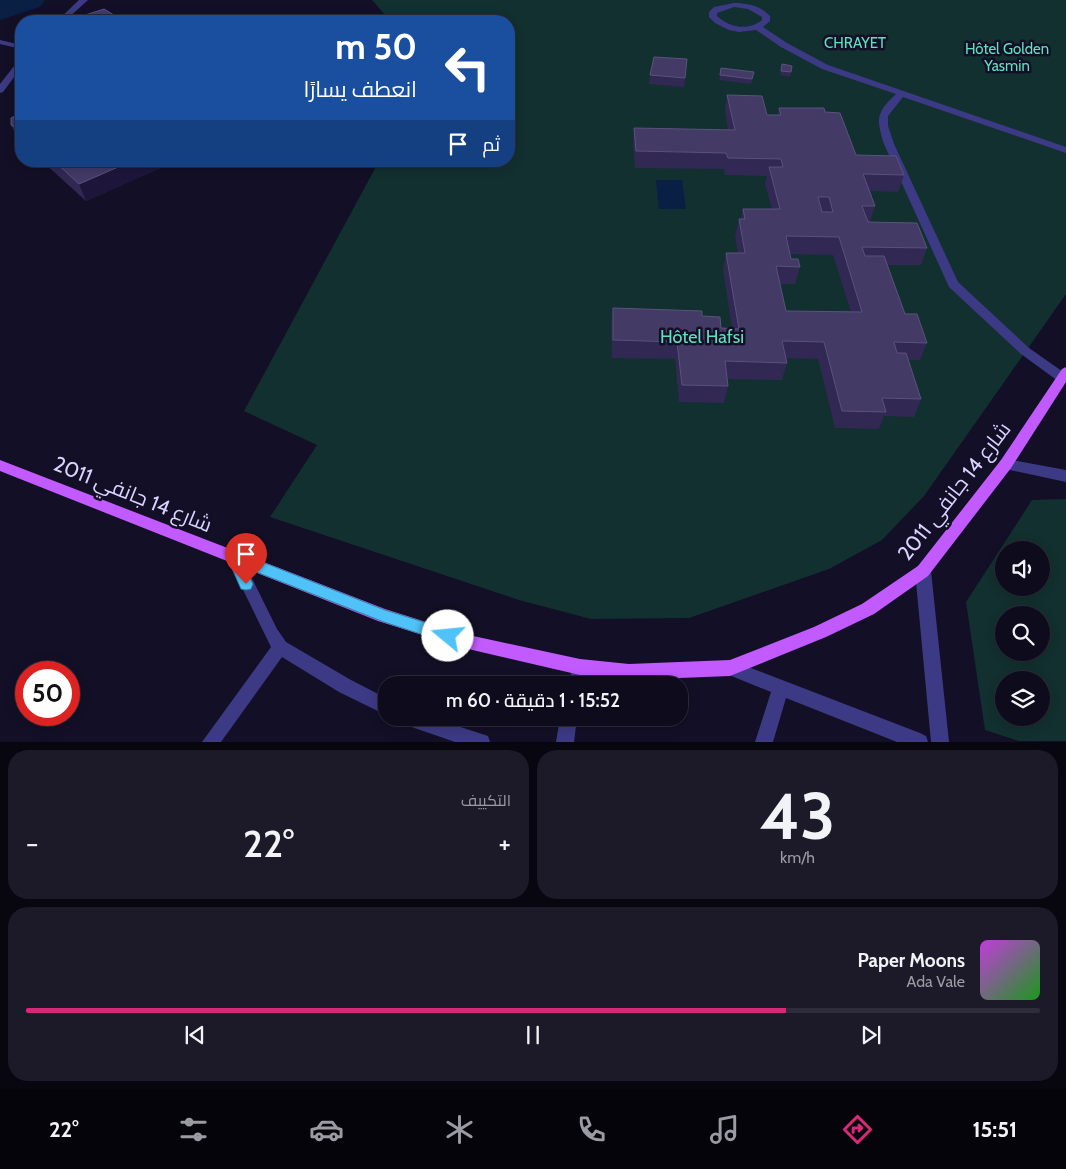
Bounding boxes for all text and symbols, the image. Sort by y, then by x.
text: 50 m [335,25,417,68]
park label: CHRAYET [824,34,886,52]
icon: left [435,35,500,100]
park label: Hôtel Golden Yasmin [965,40,1049,75]
text: انعطف يسارًا [304,76,417,103]
icon: arrive [444,130,472,158]
text: ثم [482,133,500,156]
park label: Hôtel Hafsi [660,326,744,348]
street label: شارع 14 جانفي 2011 [892,417,1019,568]
street label: شارع 14 جانفي 2011 [49,451,216,541]
pin [225,533,267,584]
icon: arrive [232,540,260,568]
map controls [995,541,1050,726]
button: sound [995,541,1050,596]
button: search [995,606,1050,661]
position arrow [421,609,473,661]
speed limit sign: 50 [15,661,80,726]
button: layers [995,671,1050,726]
text: 15:52 · 1 دقيقة · 60 m [446,689,620,712]
text: 43 [760,776,835,855]
text: التكييف [461,791,511,810]
text: 22° [243,820,294,867]
text: − [26,826,38,860]
text: + [499,826,511,860]
text: km/h [780,848,815,867]
text: Paper Moons [857,949,965,972]
text: Ada Vale [906,972,965,991]
icon: previous [181,1021,209,1049]
icon: pause [519,1021,547,1049]
icon: next [857,1021,885,1049]
icon: filters [176,1112,211,1147]
icon: car [309,1112,344,1147]
icon: climate [442,1112,477,1147]
icon: phone [574,1112,609,1147]
icon: music [707,1112,742,1147]
icon: directions [840,1112,875,1147]
text: 22° [49,1116,79,1143]
text: 15:51 [972,1116,1017,1143]

